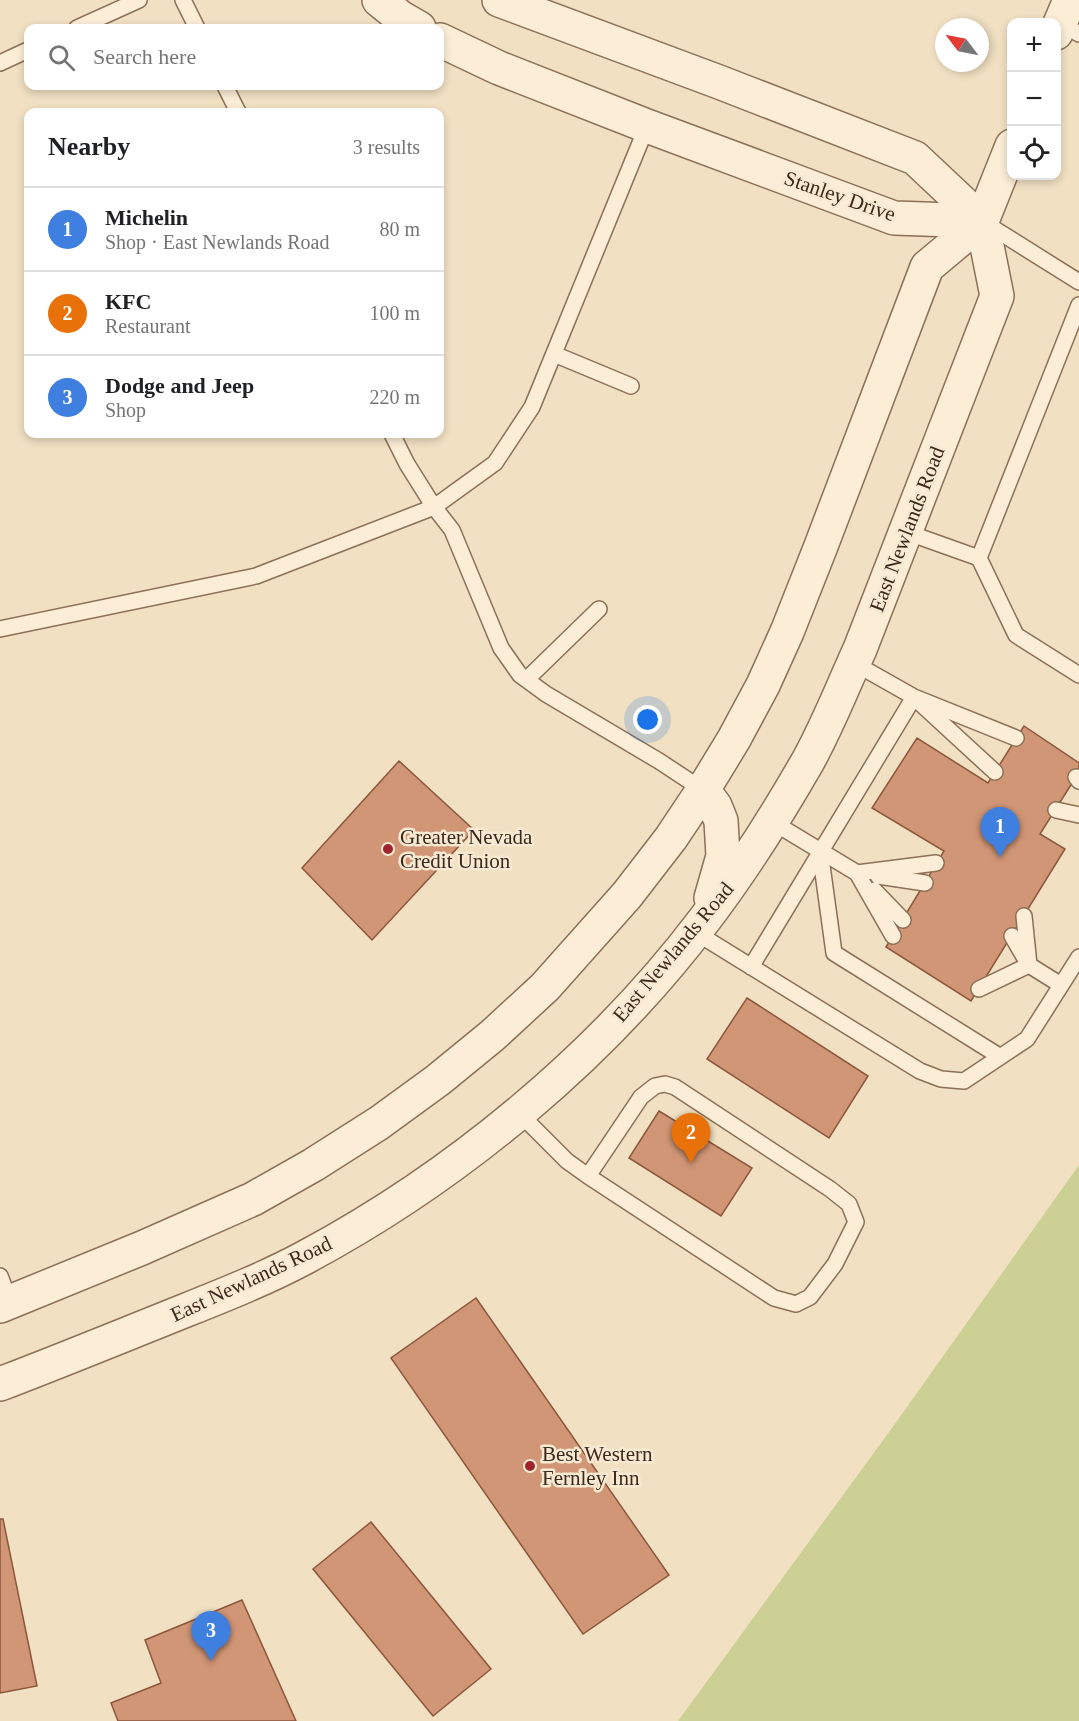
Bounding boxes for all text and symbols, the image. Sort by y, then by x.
north arrow [935,18,989,72]
map controls [1007,18,1061,180]
button: + [1007,18,1061,72]
search box [24,24,444,90]
icon: search [45,41,78,74]
text: Search here [93,44,196,69]
button: − [1007,72,1061,126]
button: locate [1007,126,1061,180]
text: Nearby [48,132,130,161]
text: 3 results [353,136,420,158]
street label: Stanley Drive [781,166,899,226]
text: Michelin [105,205,188,230]
text: 1 [63,218,73,240]
text: 80 m [379,218,420,240]
text: Shop · East Newlands Road [105,231,329,253]
text: KFC [105,289,151,314]
text: 2 [63,302,73,324]
text: 100 m [369,302,420,324]
text: Restaurant [105,315,191,337]
text: Dodge and Jeep [105,373,254,398]
text: 3 [63,386,73,408]
text: 220 m [369,386,420,408]
text: Shop [105,399,146,421]
street label: East Newlands Road [864,443,950,615]
your location [633,705,662,734]
pin: 1 [980,808,1020,857]
place label: Greater Nevada Credit Union [400,825,533,873]
marker: Greater Nevada Credit Union [381,842,395,856]
street label: East Newlands Road [608,877,739,1027]
pin: 2 [672,1114,710,1163]
street label: East Newlands Road [167,1231,336,1327]
place label: Best Western Fernley Inn [542,1442,653,1490]
marker: Best Western Fernley Inn [523,1459,537,1473]
pin: 3 [192,1612,230,1661]

